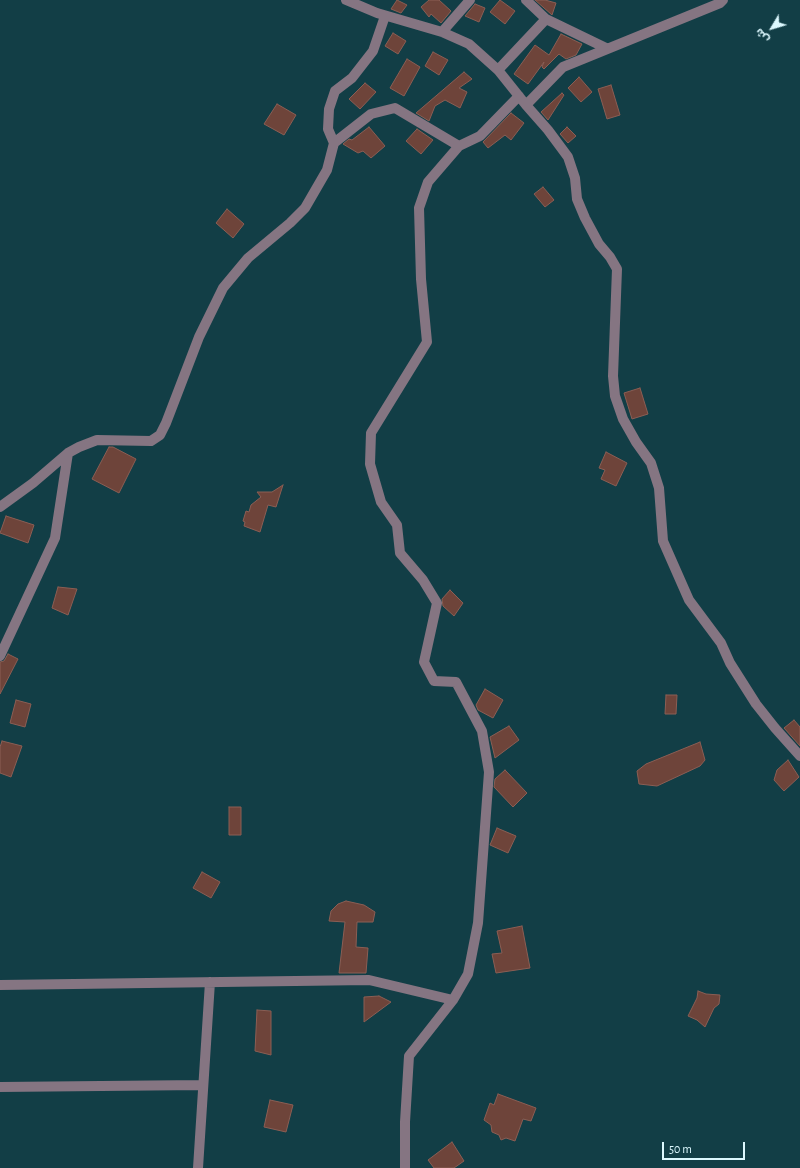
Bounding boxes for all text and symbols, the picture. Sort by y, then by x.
north arrow [752,8,792,48]
text: ش [753,26,771,45]
scale bar [664,1134,747,1160]
text: 50 m [669,1143,692,1155]

